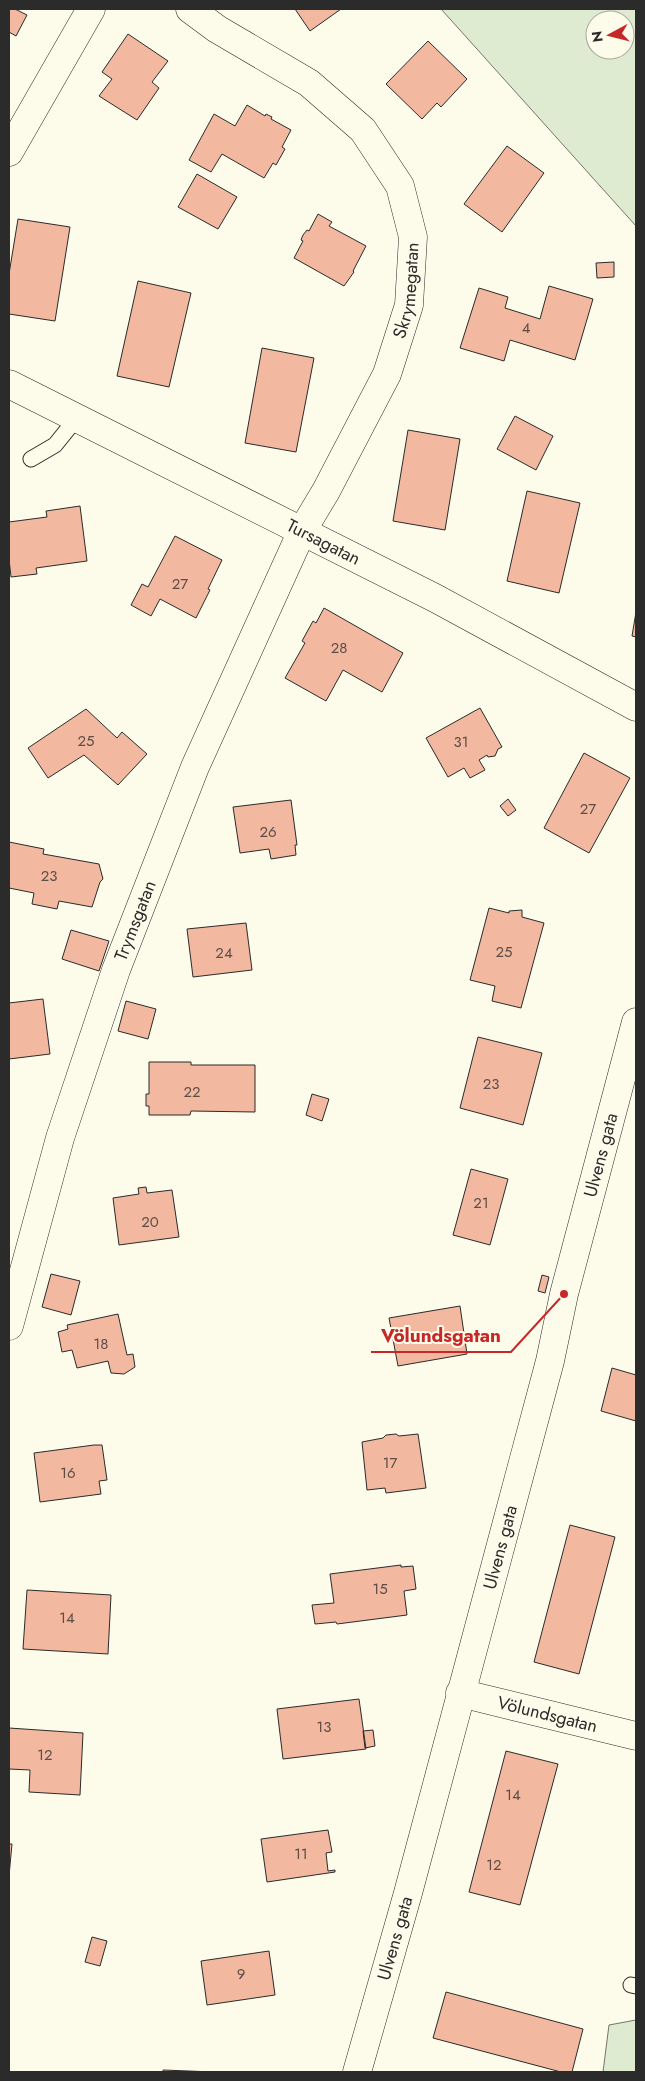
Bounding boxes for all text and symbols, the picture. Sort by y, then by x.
north arrow [585,10,635,60]
text: N [586,30,608,43]
street label: Skrymegatan [386,242,426,342]
house number: 4 [522,317,531,339]
street label: Tursagatan [282,512,365,572]
house number: 27 [172,573,188,595]
house number: 28 [331,637,347,659]
house number: 25 [78,730,95,752]
house number: 31 [454,731,468,753]
house number: 27 [580,798,596,820]
house number: 26 [259,821,277,843]
house number: 23 [41,865,57,887]
street label: Trymsgatan [108,877,163,964]
house number: 25 [496,941,513,963]
house number: 24 [215,942,233,964]
house number: 23 [483,1073,499,1095]
house number: 22 [183,1081,201,1103]
street label: Ulvens gata [577,1110,624,1200]
house number: 21 [473,1192,489,1214]
house number: 20 [141,1211,159,1233]
callout: Völundsgatan [371,1318,511,1352]
text: Völundsgatan [380,1322,501,1349]
house number: 18 [94,1333,108,1355]
house number: 17 [383,1452,397,1474]
house number: 16 [60,1462,76,1484]
street label: Ulvens gata [477,1502,524,1592]
house number: 15 [372,1578,388,1600]
house number: 14 [59,1607,75,1629]
street label: Völundsgatan [495,1690,600,1739]
house number: 13 [317,1716,331,1738]
house number: 12 [37,1744,53,1766]
house number: 14 [505,1784,521,1806]
house number: 11 [294,1843,308,1865]
house number: 12 [486,1854,502,1876]
street label: Ulvens gata [371,1893,419,1983]
house number: 9 [237,1963,245,1985]

